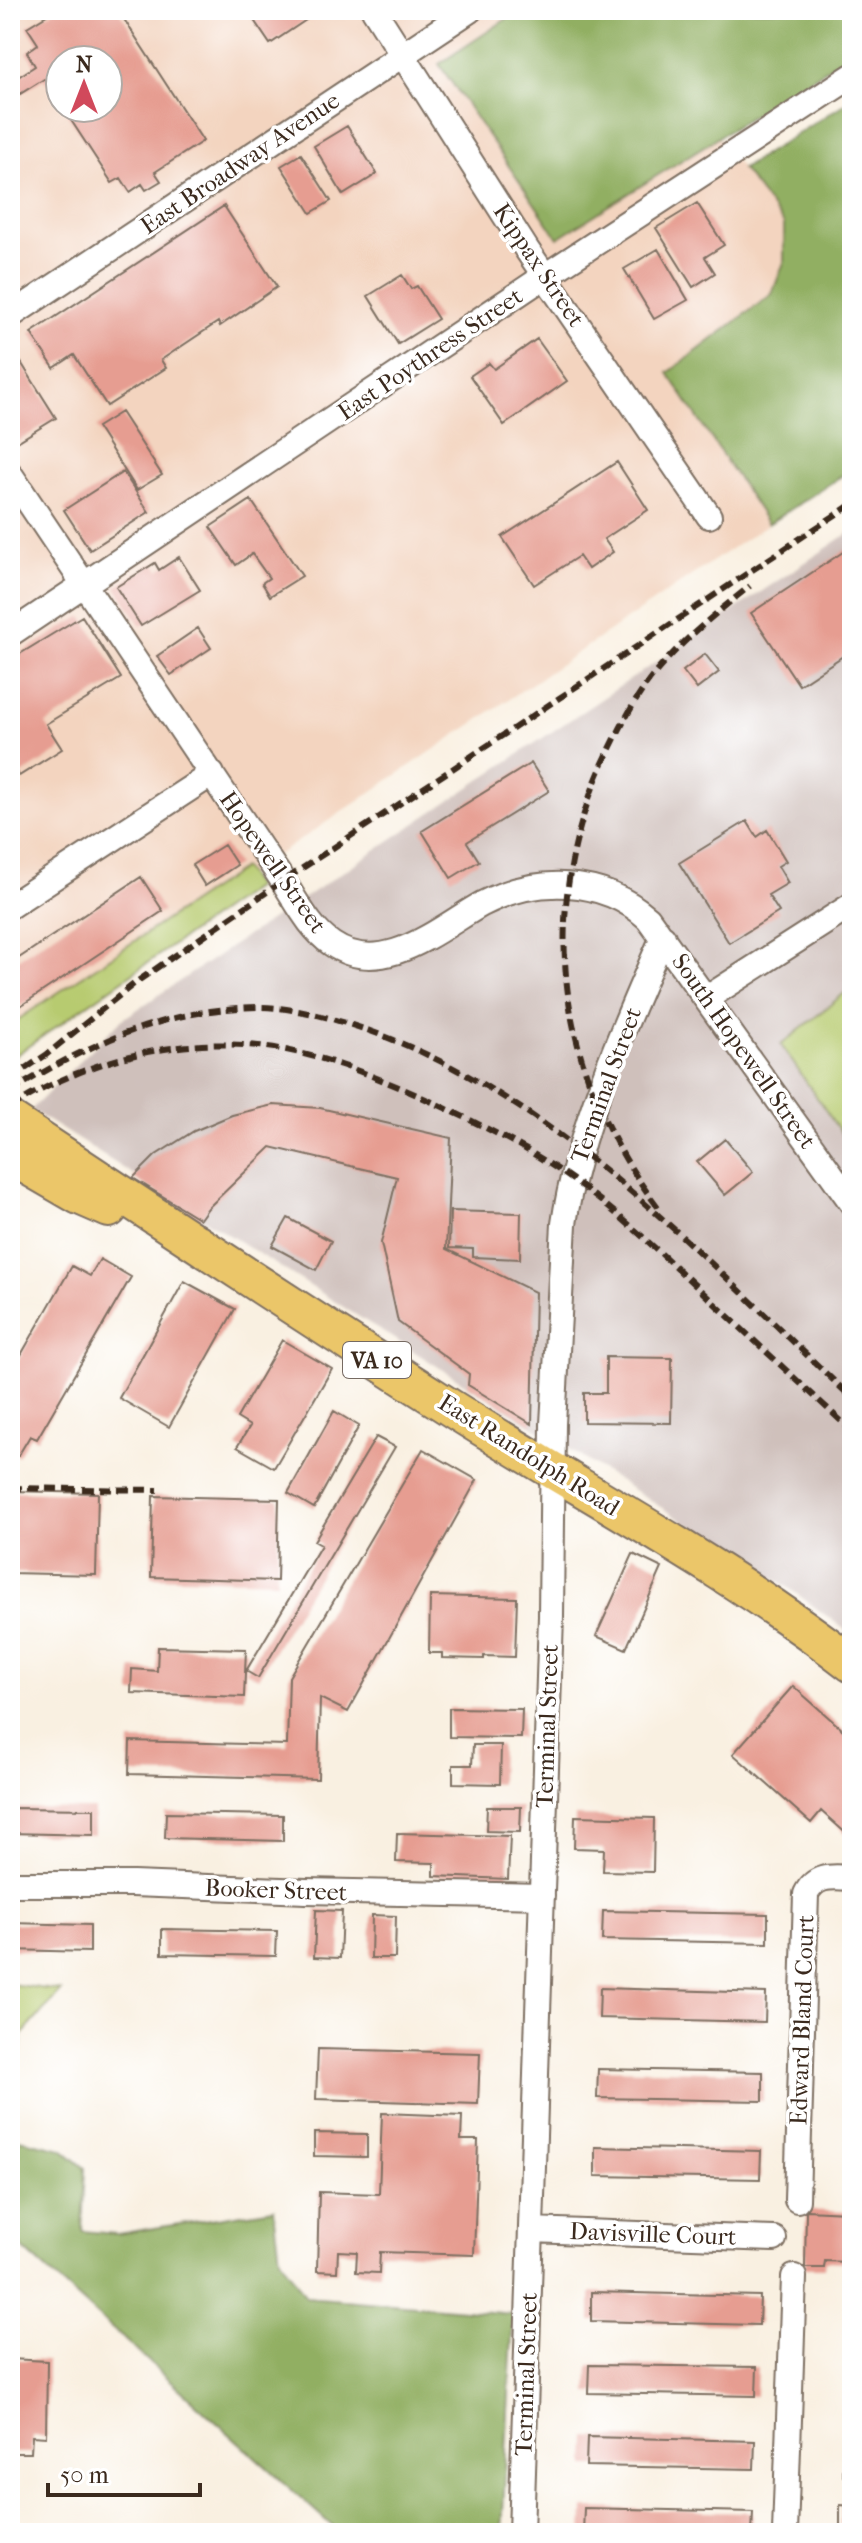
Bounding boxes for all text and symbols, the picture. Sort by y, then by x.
north arrow [44,44,124,124]
text: N [76,52,93,78]
street label: East Broadway Avenue [135,86,345,240]
street label: Kippax Street [487,198,591,332]
street label: East Poythress Street [332,282,528,426]
street label: Hopewell Street [214,786,332,939]
street label: South Hopewell Street [666,948,822,1154]
street label: Terminal Street [565,1003,647,1167]
road number: VA 10 [343,1342,411,1378]
street label: East Randolph Road [434,1388,625,1522]
street label: Terminal Street [530,1643,564,1808]
street label: Booker Street [204,1874,348,1906]
street label: Edward Bland Court [784,1914,820,2126]
street label: Davisville Court [569,2217,737,2251]
street label: Terminal Street [509,2291,543,2456]
scale bar [48,2447,200,2497]
text: 50 m [60,2461,109,2489]

